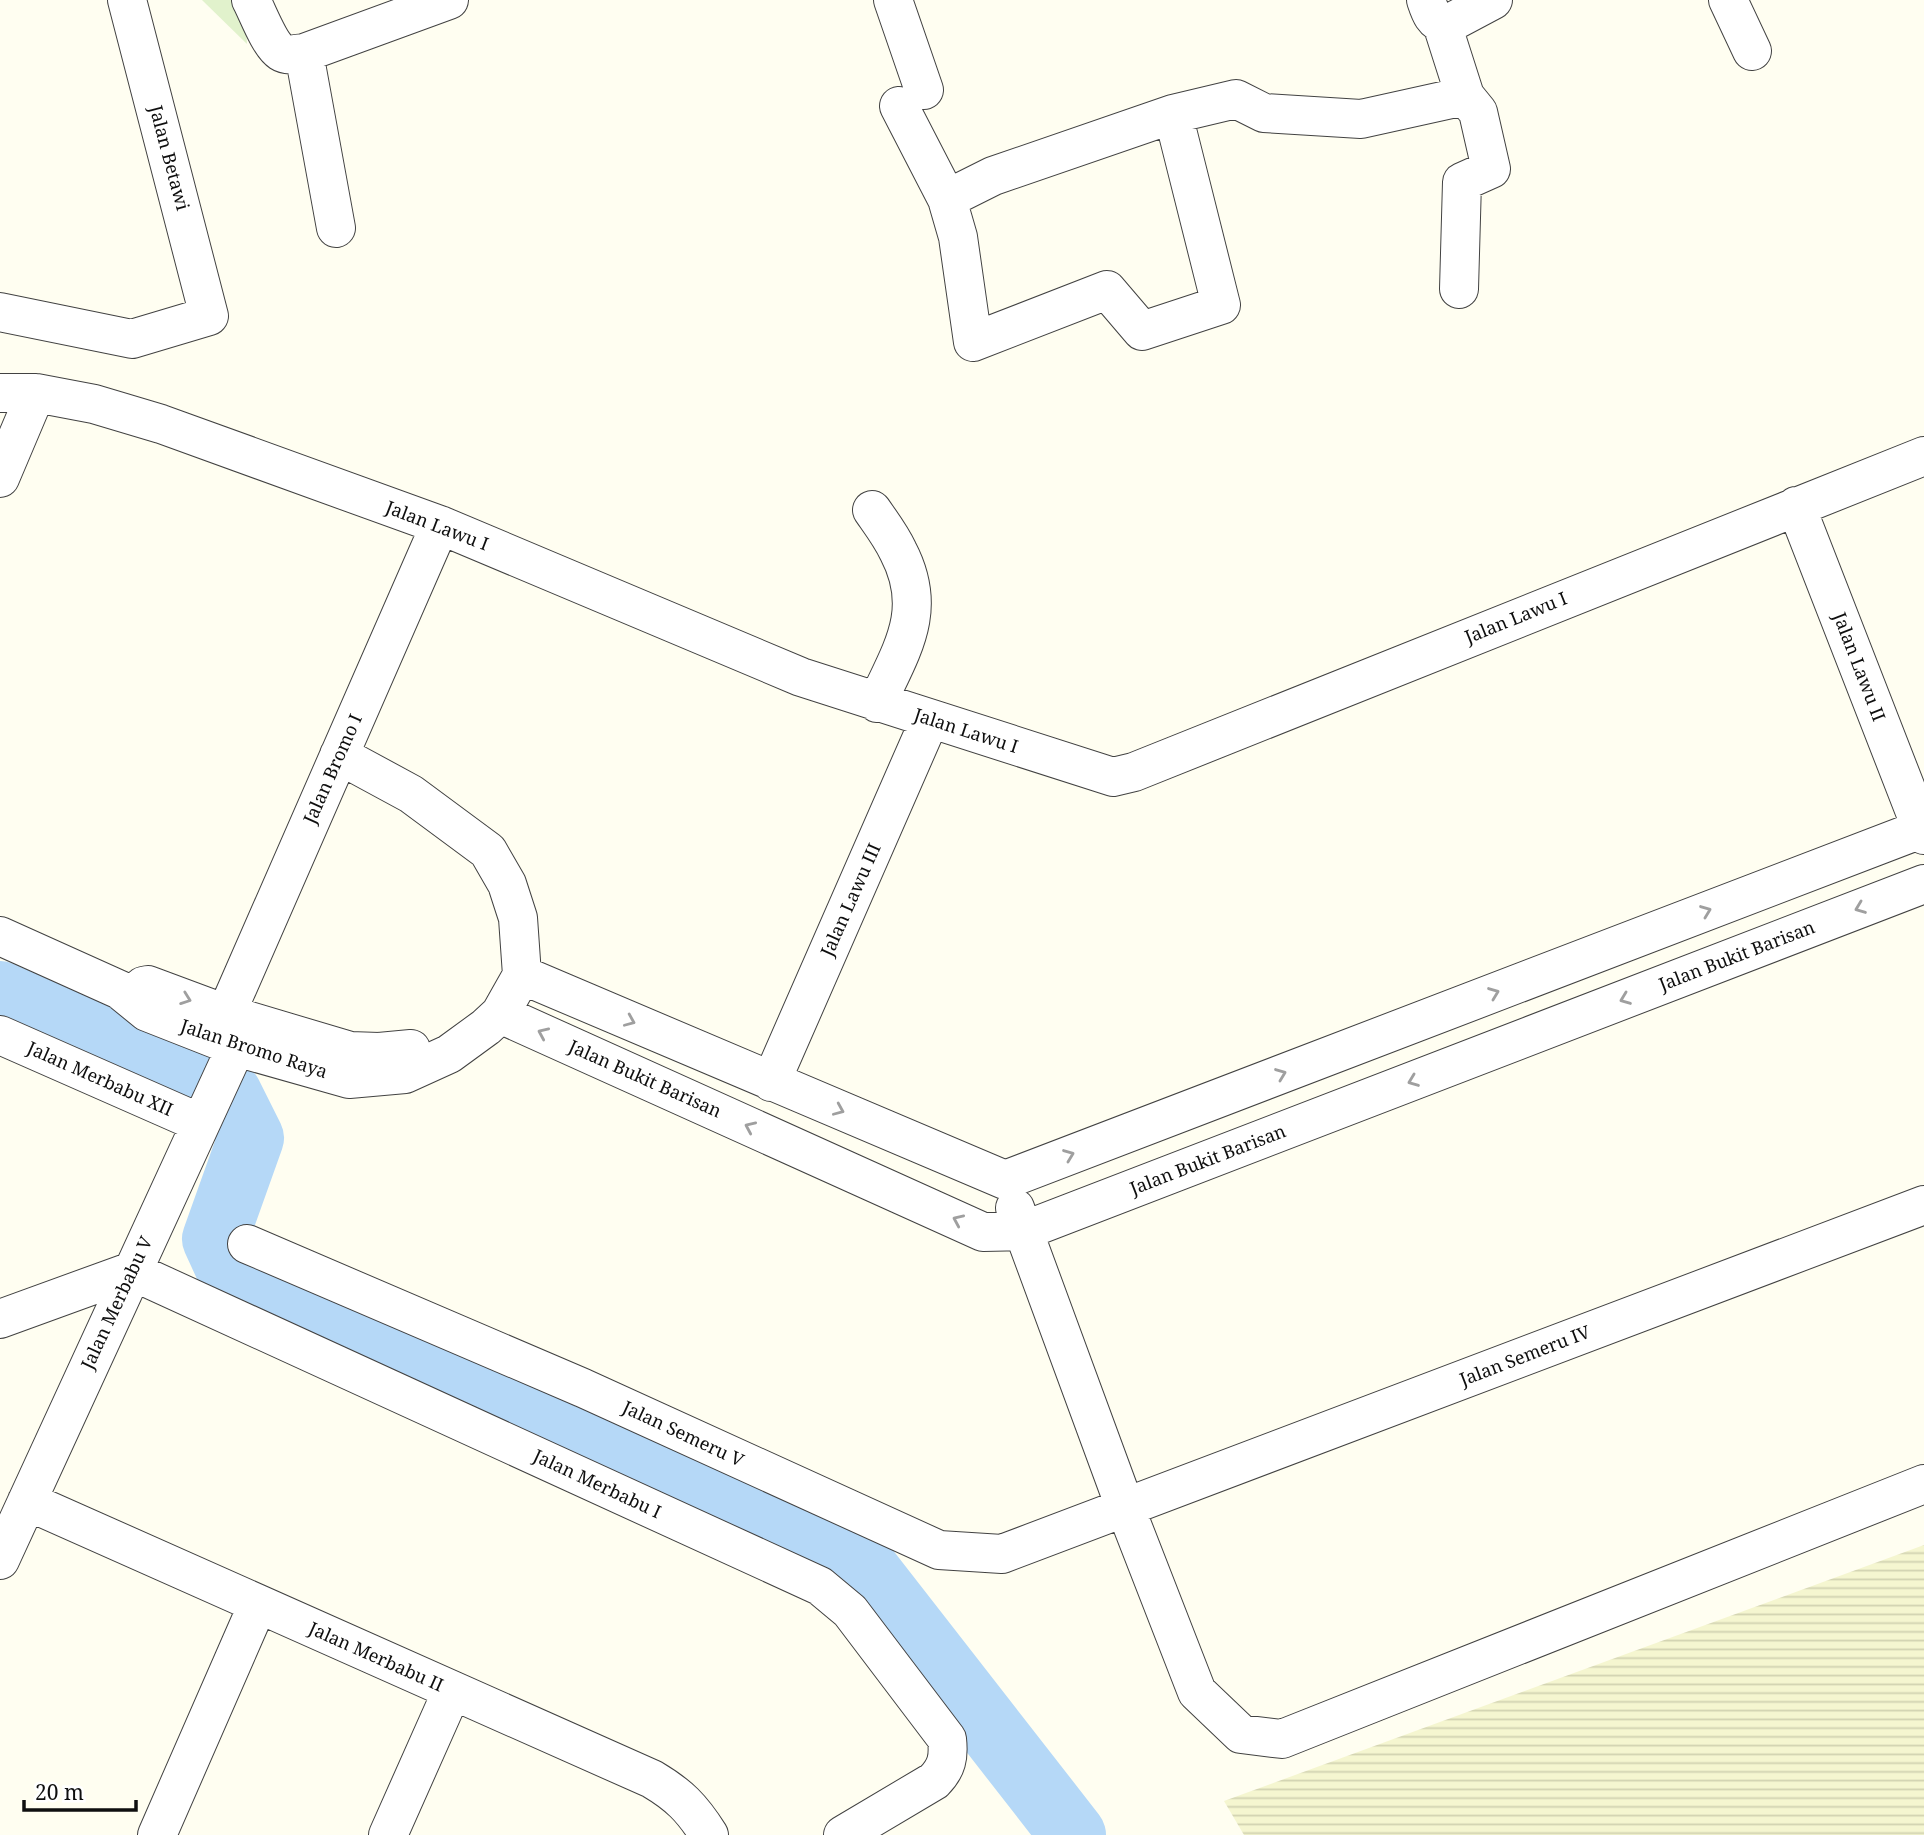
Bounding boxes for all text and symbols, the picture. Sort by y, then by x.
street label: Jalan Betawi [144,102,196,213]
street label: Jalan Lawu I [382,494,492,556]
street label: Jalan Lawu I [1460,586,1570,649]
street label: Jalan Lawu II [1828,608,1892,725]
street label: Jalan Lawu I [910,702,1021,758]
street label: Jalan Bromo I [297,710,367,828]
street label: Jalan Lawu III [814,839,886,961]
one-way arrow [1855,900,1867,914]
one-way arrow [1699,906,1711,920]
street label: Jalan Bukit Barisan [1654,914,1818,996]
one-way arrow [1487,987,1499,1001]
one-way arrow [179,990,191,1004]
one-way arrow [1620,991,1632,1005]
street label: Jalan Bromo Raya [177,1013,331,1083]
one-way arrow [623,1013,635,1027]
one-way arrow [538,1027,550,1041]
street label: Jalan Bukit Barisan [564,1033,726,1123]
street label: Jalan Merbabu XII [23,1035,177,1121]
one-way arrow [1274,1068,1287,1082]
one-way arrow [1407,1072,1419,1086]
one-way arrow [832,1102,845,1116]
street label: Jalan Bukit Barisan [1125,1118,1289,1200]
one-way arrow [745,1121,758,1135]
one-way arrow [1062,1150,1074,1164]
one-way arrow [953,1214,965,1228]
street label: Jalan Merbabu V [74,1231,158,1374]
street label: Jalan Semeru IV [1455,1319,1594,1391]
street label: Jalan Semeru V [618,1394,749,1472]
street label: Jalan Merbabu I [529,1443,665,1523]
street label: Jalan Merbabu II [304,1615,448,1697]
scale bar [24,1769,136,1813]
text: 20 m [35,1778,84,1806]

